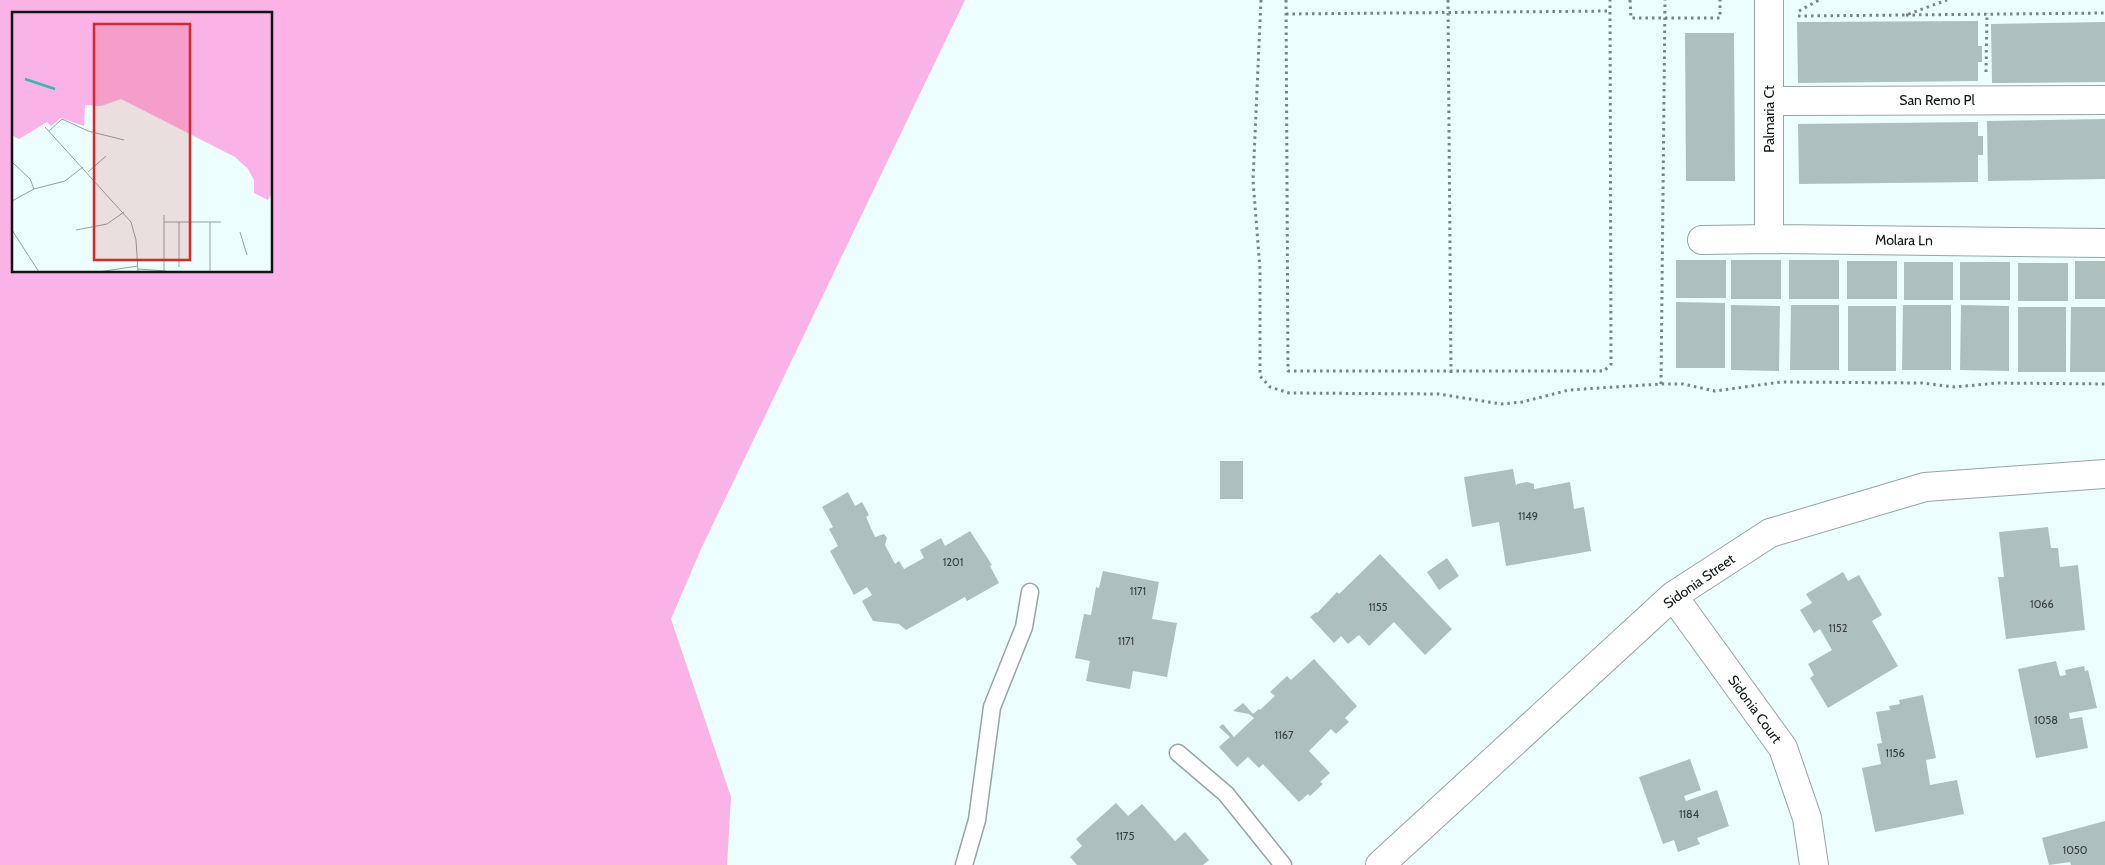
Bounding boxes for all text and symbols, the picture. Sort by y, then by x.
inset map [12,12,272,272]
street label: Palmaria Ct [1760,85,1778,153]
street label: San Remo Pl [1899,91,1975,109]
street label: Molara Ln [1875,230,1933,250]
house number: 1149 [1518,509,1538,523]
street label: Sidonia Street [1660,550,1738,612]
house number: 1201 [943,555,963,569]
house number: 1171 [1130,584,1146,598]
house number: 1066 [2030,597,2054,611]
house number: 1155 [1368,600,1388,614]
house number: 1152 [1829,621,1848,635]
house number: 1171 [1118,634,1134,648]
street label: Sidonia Court [1724,671,1786,747]
house number: 1058 [2034,713,2058,727]
house number: 1167 [1275,728,1294,742]
house number: 1156 [1885,746,1905,760]
house number: 1184 [1679,807,1700,821]
house number: 1175 [1116,829,1134,843]
house number: 1050 [2063,843,2088,857]

